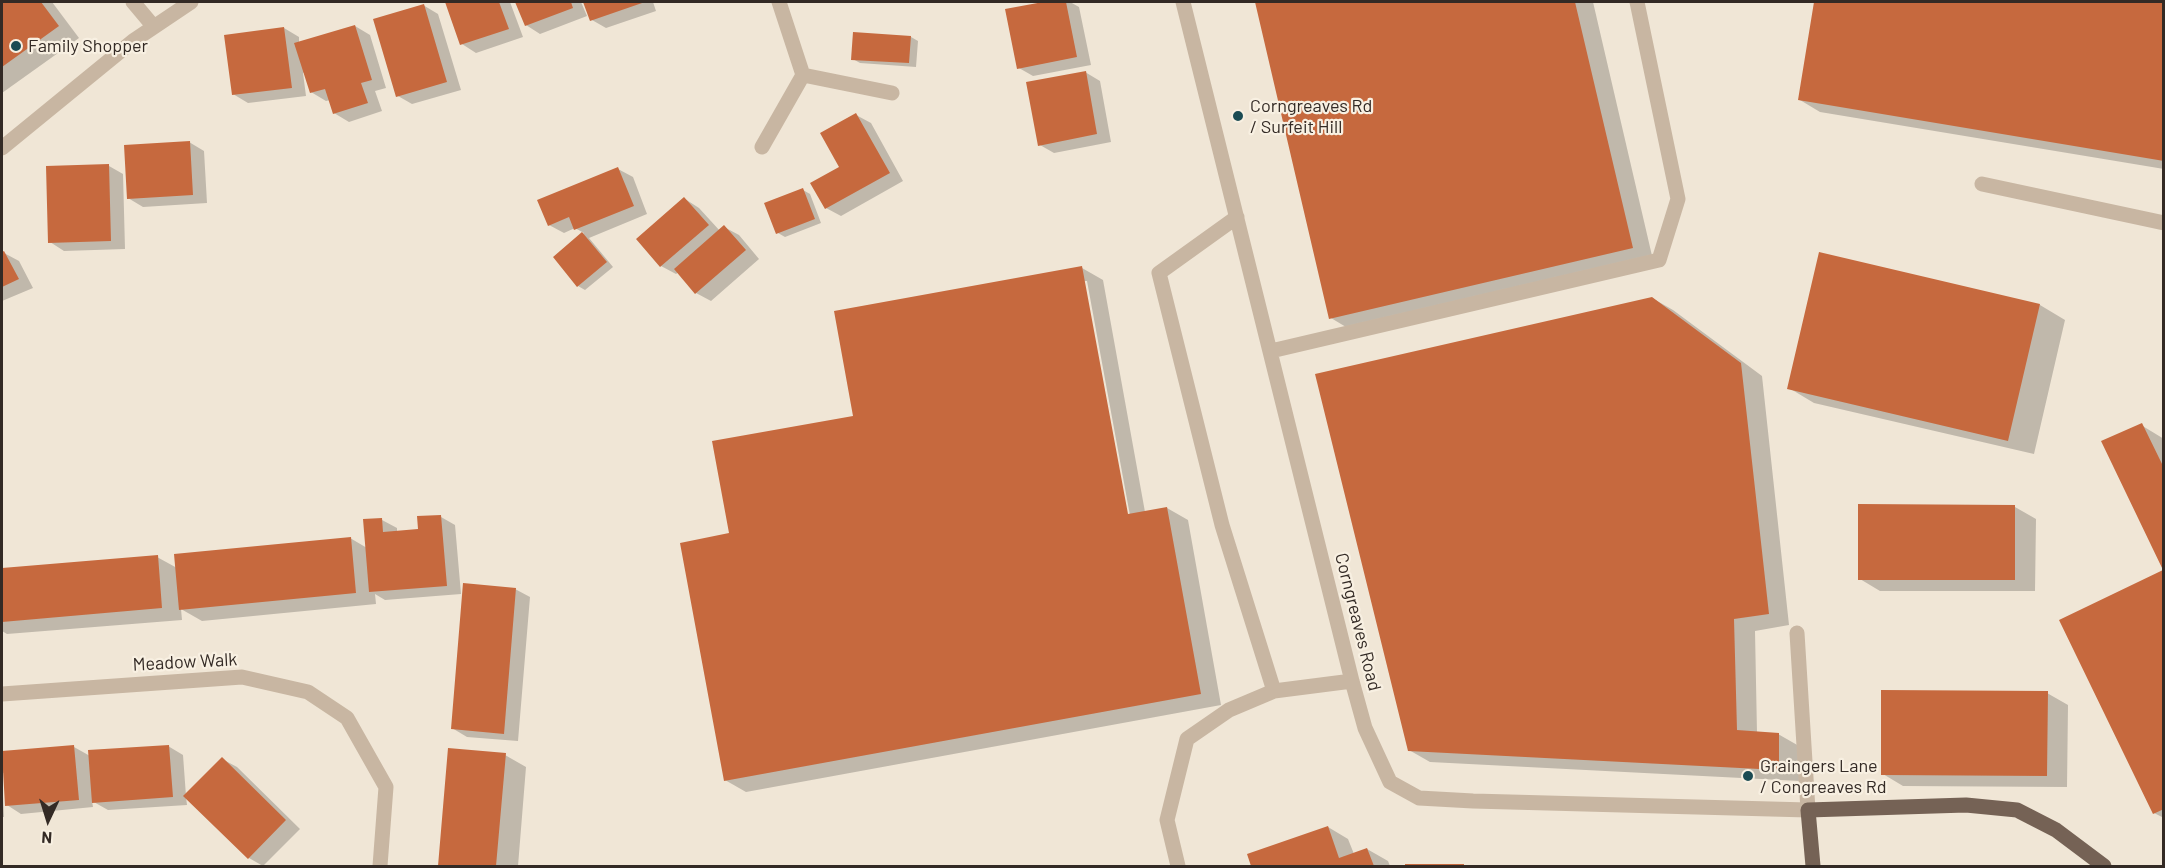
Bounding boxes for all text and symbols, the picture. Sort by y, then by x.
place label: Family Shopper [28,35,148,57]
marker: Family Shopper [9,39,23,53]
place label: Corngreaves Rd / Surfeit Hill [1250,95,1372,138]
marker: Corngreaves Rd / Surfeit Hill [1231,109,1245,123]
street label: Corngreaves Road [1330,551,1386,693]
street label: Meadow Walk [132,648,238,676]
place label: Graingers Lane / Congreaves Rd [1760,755,1887,798]
marker: Graingers Lane / Congreaves Rd [1741,769,1755,783]
north arrow [18,790,78,850]
text: N [41,829,53,848]

